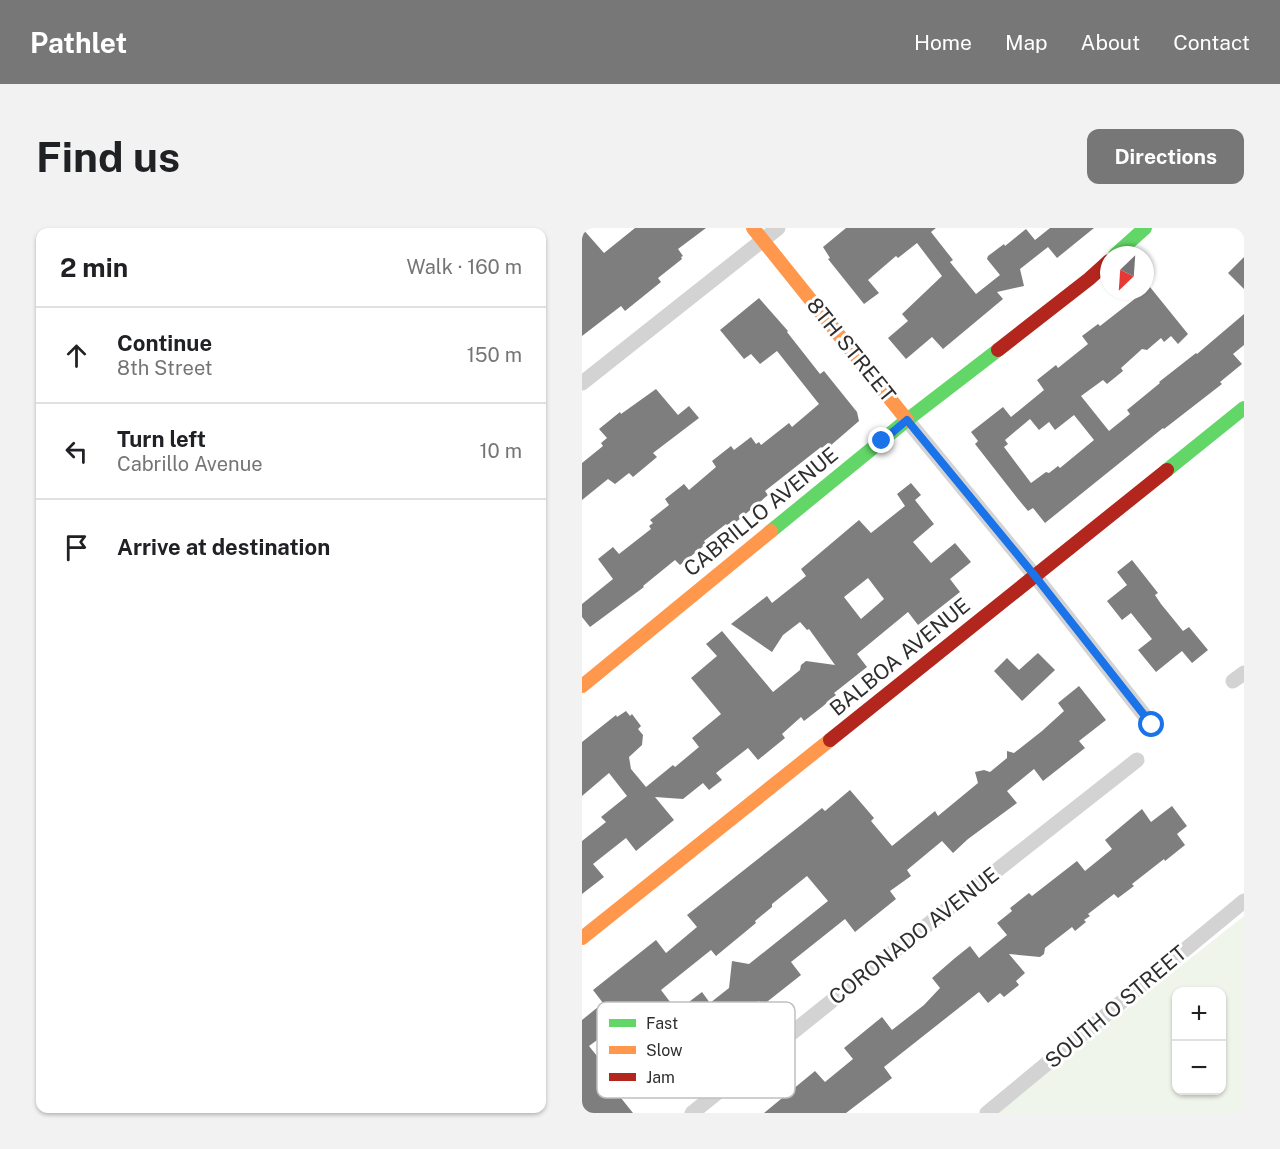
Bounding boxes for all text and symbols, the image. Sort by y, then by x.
text: Pathlet [30,26,127,59]
text: Home [914,30,972,55]
text: Map [1005,30,1048,55]
text: About [1081,30,1140,55]
text: Contact [1173,30,1250,55]
button: Directions [1087,129,1244,184]
text: Find us [36,132,180,181]
north arrow [1100,246,1154,300]
text: 2 min [60,252,128,283]
text: Walk · 160 m [407,255,522,279]
street label: 8TH STREET [802,293,901,407]
text: Continue [117,330,212,356]
icon: ahead [60,339,93,372]
text: 150 m [467,343,522,367]
text: 8th Street [117,356,213,380]
text: Turn left [117,426,206,452]
route end [868,427,894,453]
icon: left [60,435,93,468]
text: 10 m [479,439,522,463]
street label: CABRILLO AVENUE [679,442,843,581]
text: Cabrillo Avenue [117,452,263,476]
icon: arrive [60,531,93,564]
text: Arrive at destination [117,534,330,560]
street label: BALBOA AVENUE [825,592,975,721]
route start [1138,711,1164,737]
street label: CORONADO AVENUE [824,862,1003,1010]
street label: SOUTH O STREET [1040,940,1192,1073]
map controls [1172,987,1226,1095]
button: + [1172,987,1226,1041]
legend [597,1002,795,1098]
text: Fast [646,1014,678,1033]
text: Slow [646,1041,683,1060]
button: − [1172,1041,1226,1095]
text: Jam [646,1068,675,1087]

